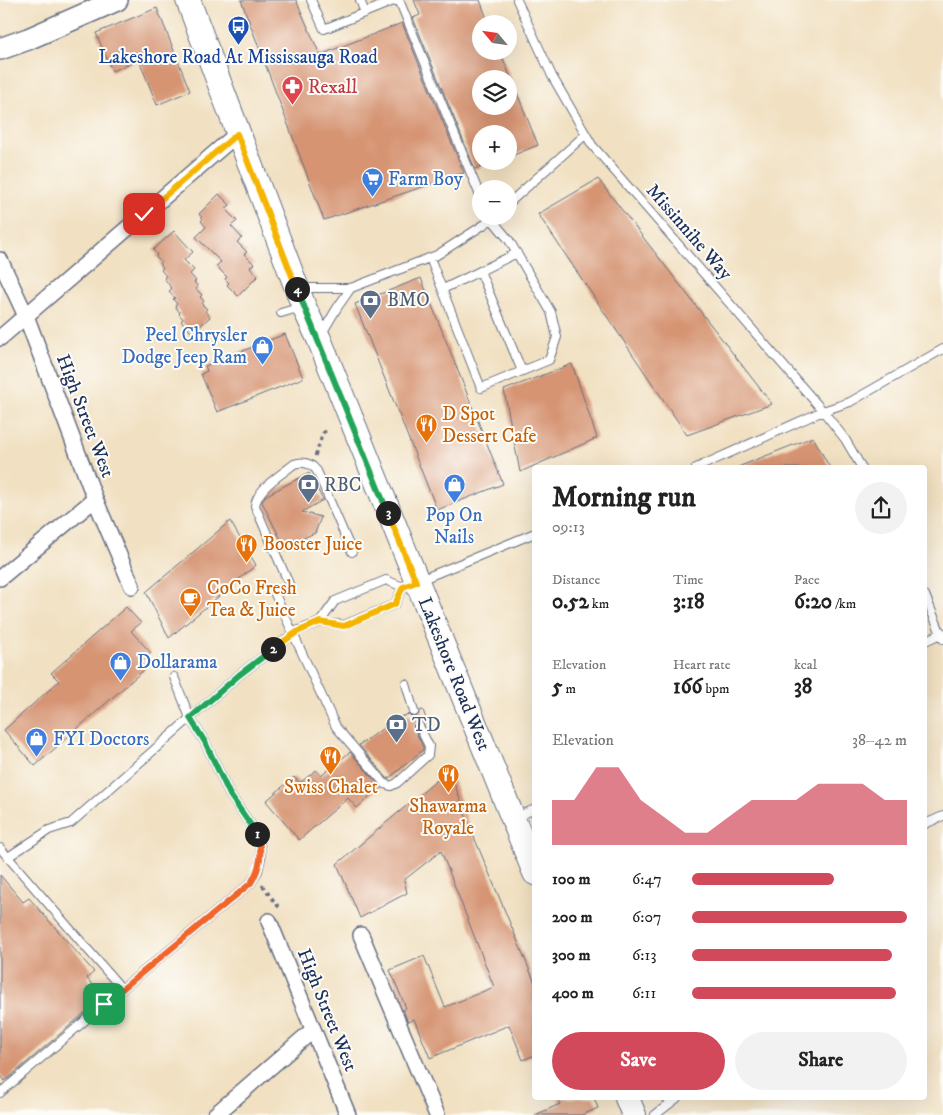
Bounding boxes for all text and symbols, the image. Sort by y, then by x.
bus stop icon: Lakeshore Road At Mississauga Road [226,14,250,45]
north arrow [472,15,518,60]
map controls [472,15,517,225]
place label: Lakeshore Road At Mississauga Road [98,46,378,69]
button: layers [472,70,517,115]
pharmacy icon: Rexall [280,75,304,106]
place label: Rexall [308,76,358,99]
button: + [472,125,517,170]
supermarket icon: Farm Boy [360,167,384,198]
place label: Farm Boy [388,168,464,191]
street label: Missinnihe Way [641,179,738,285]
button: − [472,180,517,225]
pin [123,193,165,235]
icon: check [130,200,158,228]
pin: 4 [284,276,310,302]
text: 4 [293,280,302,298]
bank icon: BMO [359,288,383,319]
place label: BMO [387,289,430,312]
place label: Peel Chrysler Dodge Jeep Ram [121,324,247,369]
shop icon: Peel Chrysler Dodge Jeep Ram [251,334,275,365]
street label: High Street West [51,351,119,481]
place label: D Spot Dessert Cafe [442,403,537,448]
restaurant icon: D Spot Dessert Cafe [414,413,438,444]
shop icon: Pop On Nails [442,472,466,503]
bank icon: RBC [296,473,320,504]
place label: RBC [324,474,361,497]
text: Morning run [552,480,696,515]
button: share [855,482,907,534]
pin: 3 [376,500,400,526]
text: 3 [386,504,391,522]
place label: Pop On Nails [426,504,483,549]
text: 09:13 [552,517,585,537]
restaurant icon: Booster Juice [235,532,259,563]
place label: Booster Juice [263,533,362,556]
text: Distance [552,571,600,589]
text: Time [673,571,703,589]
text: Pace [794,571,820,589]
place label: CoCo Fresh Tea & Juice [207,577,297,622]
cafe icon: CoCo Fresh Tea & Juice [179,587,203,618]
text: 0.52 [552,589,589,615]
text: 3:18 [673,589,705,615]
text: 6:20 [794,589,832,615]
street label: Lakeshore Road West [413,594,495,754]
text: km [589,595,609,613]
text: /km [832,595,856,613]
pin: 2 [260,636,286,662]
text: 2 [270,640,277,658]
shop icon: Dollarama [109,650,133,681]
place label: Dollarama [137,651,217,674]
text: Elevation [552,656,606,674]
text: Heart rate [673,656,730,674]
text: kcal [794,656,817,674]
text: 5 [552,674,562,700]
text: 166 [673,674,703,700]
text: 38 [794,674,812,700]
text: m [562,680,576,698]
text: bpm [703,680,730,698]
bank icon: TD [384,713,408,744]
place label: TD [412,714,441,737]
shop icon: FYI Doctors [25,727,49,758]
place label: FYI Doctors [53,728,149,751]
text: Elevation [552,730,614,750]
text: 38–42 m [852,730,907,750]
restaurant icon: Swiss Chalet [319,744,343,775]
restaurant icon: Shawarma Royale [436,763,460,794]
place label: Swiss Chalet [284,776,378,799]
place label: Shawarma Royale [409,795,487,840]
pin: 1 [244,822,270,846]
text: 1 [255,825,260,843]
text: 100 m [552,869,591,889]
text: 6:47 [632,869,662,889]
text: 200 m [552,907,593,927]
text: 6:07 [632,907,662,927]
street label: High Street West [292,945,362,1075]
text: 300 m [552,945,591,965]
text: 6:13 [632,945,656,965]
pin [83,983,125,1025]
text: 400 m [552,983,594,1003]
text: 6:11 [632,983,656,1003]
icon: arrive [90,990,118,1018]
button: Save [552,1032,725,1090]
button: Share [735,1032,907,1090]

